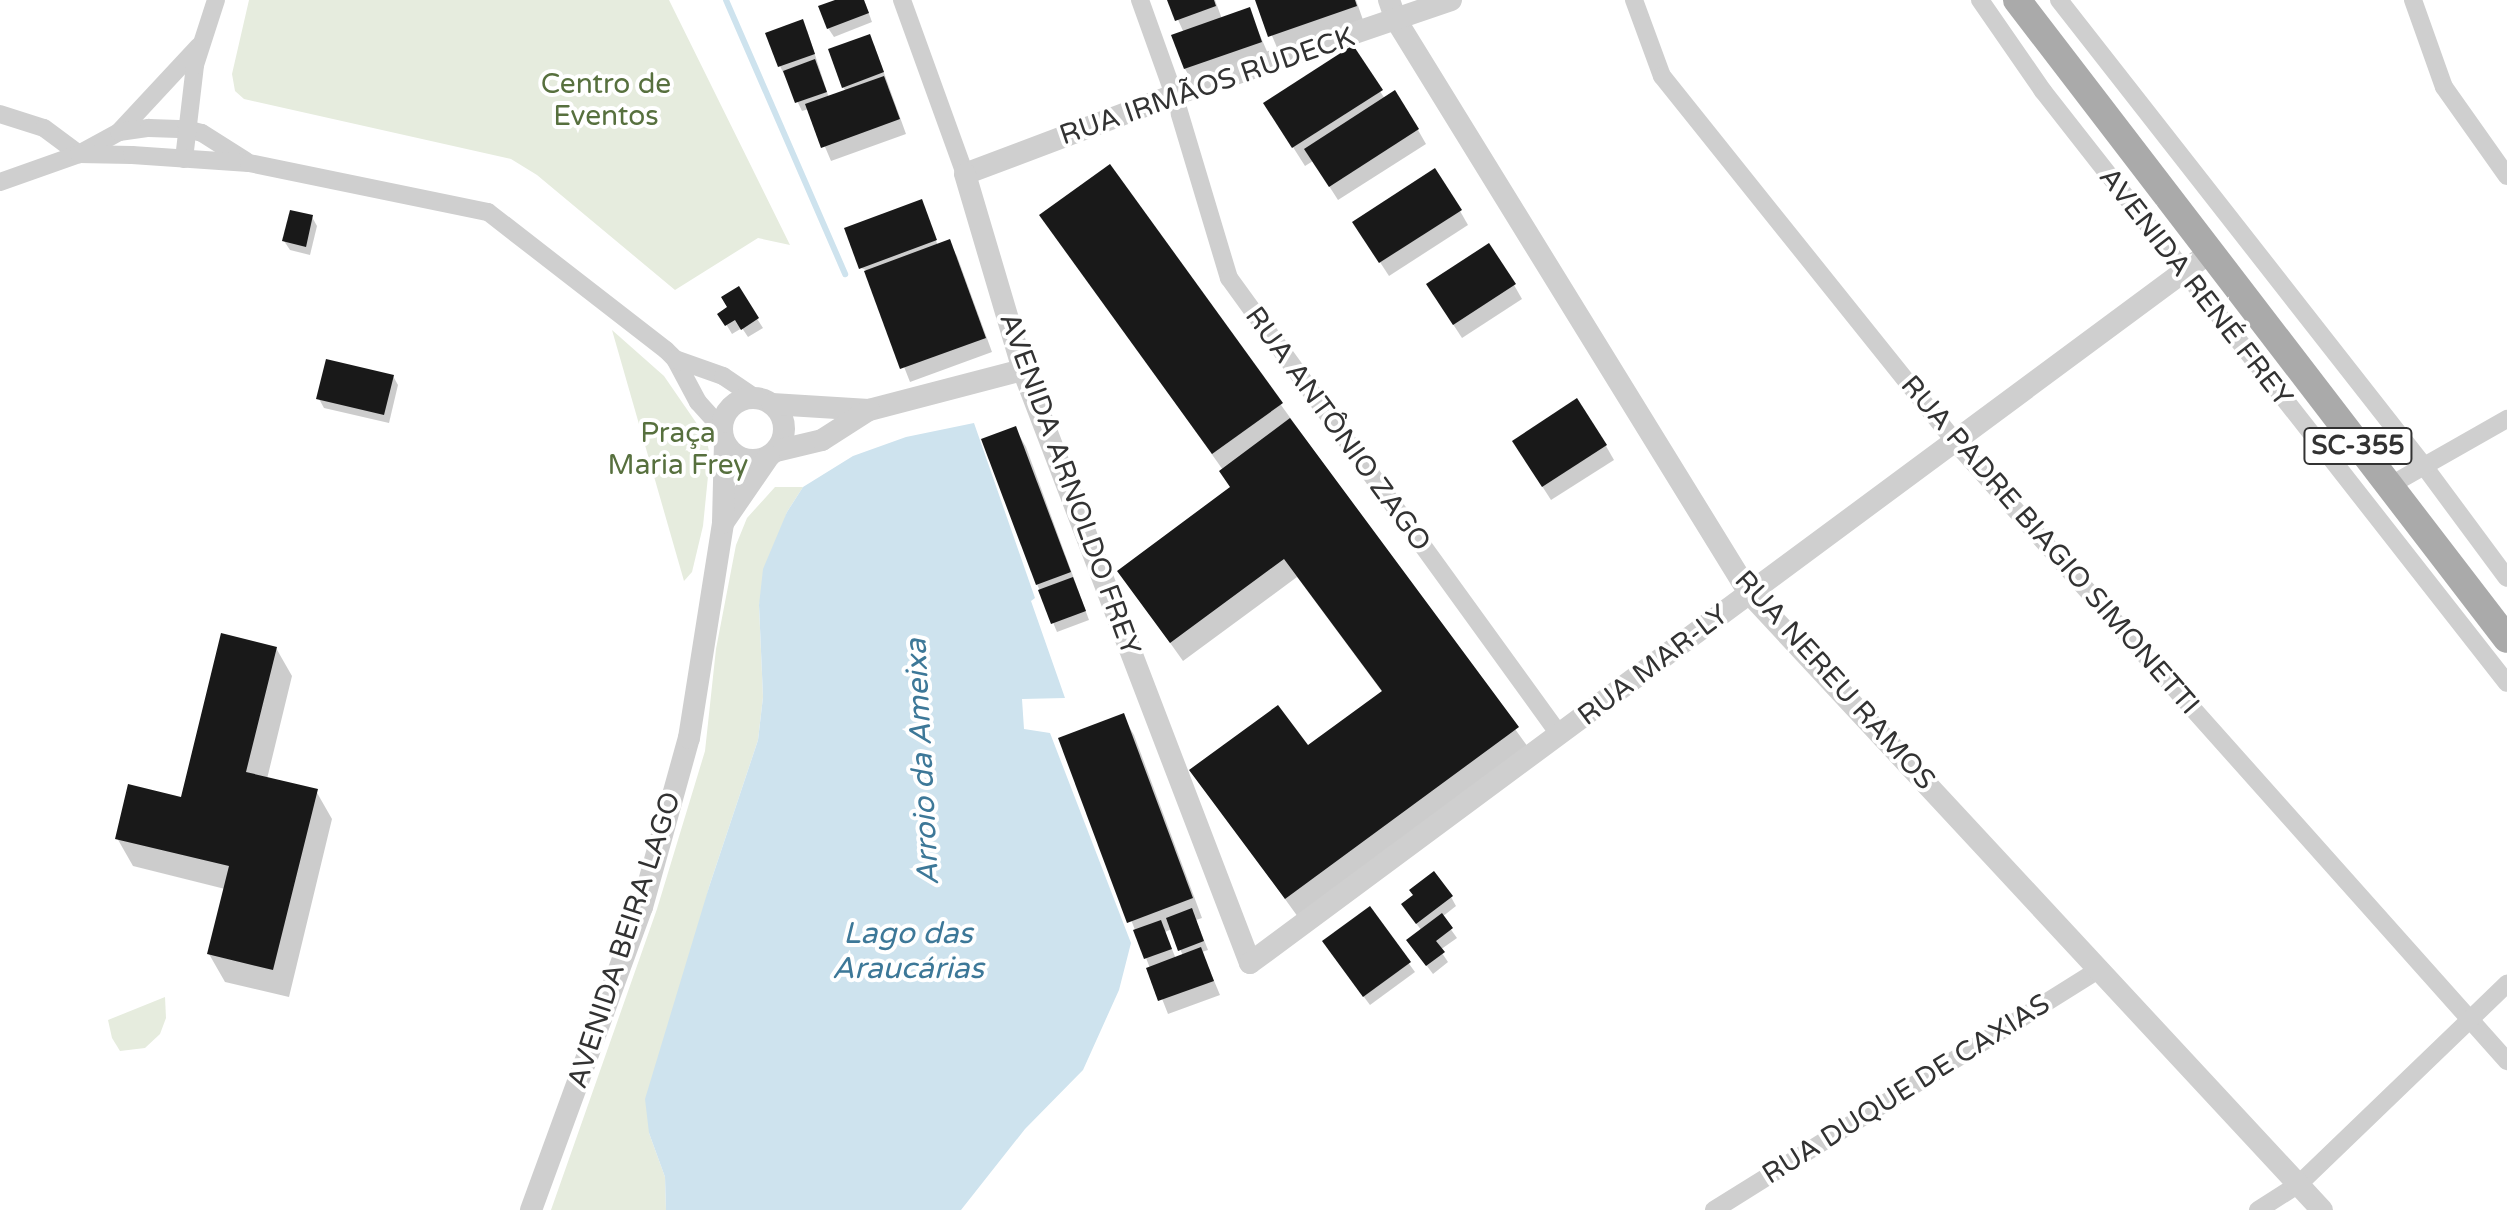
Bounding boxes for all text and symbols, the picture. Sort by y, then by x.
street label: RUA IRMÃOS RUDECK [1055,20,1359,152]
park label: Centro de Eventos [541,67,671,133]
street label: AVENIDA RENÉ FREY [2092,161,2300,413]
street label: RUA ANTÔNIO ZAGO [1238,300,1438,558]
street label: AVENIDA ARNOLDO FREY [992,308,1148,660]
street label: RUA PADRE BIAGIO SIMONETTI [1894,369,2206,721]
park label: Praça Maria Frey [608,416,748,482]
road number: SC-355 [2302,424,2414,468]
street label: RUA NEREU RAMOS [1728,564,1942,796]
street label: RUA MAR-LY [1571,598,1735,732]
water label: Arroio da Ameixa [899,638,947,886]
street label: AVENIDA BEIRA LAGO [560,788,688,1092]
water label: Lago das Araucárias [832,916,984,986]
street label: RUA DUQUE DE CAXIAS [1756,987,2056,1191]

